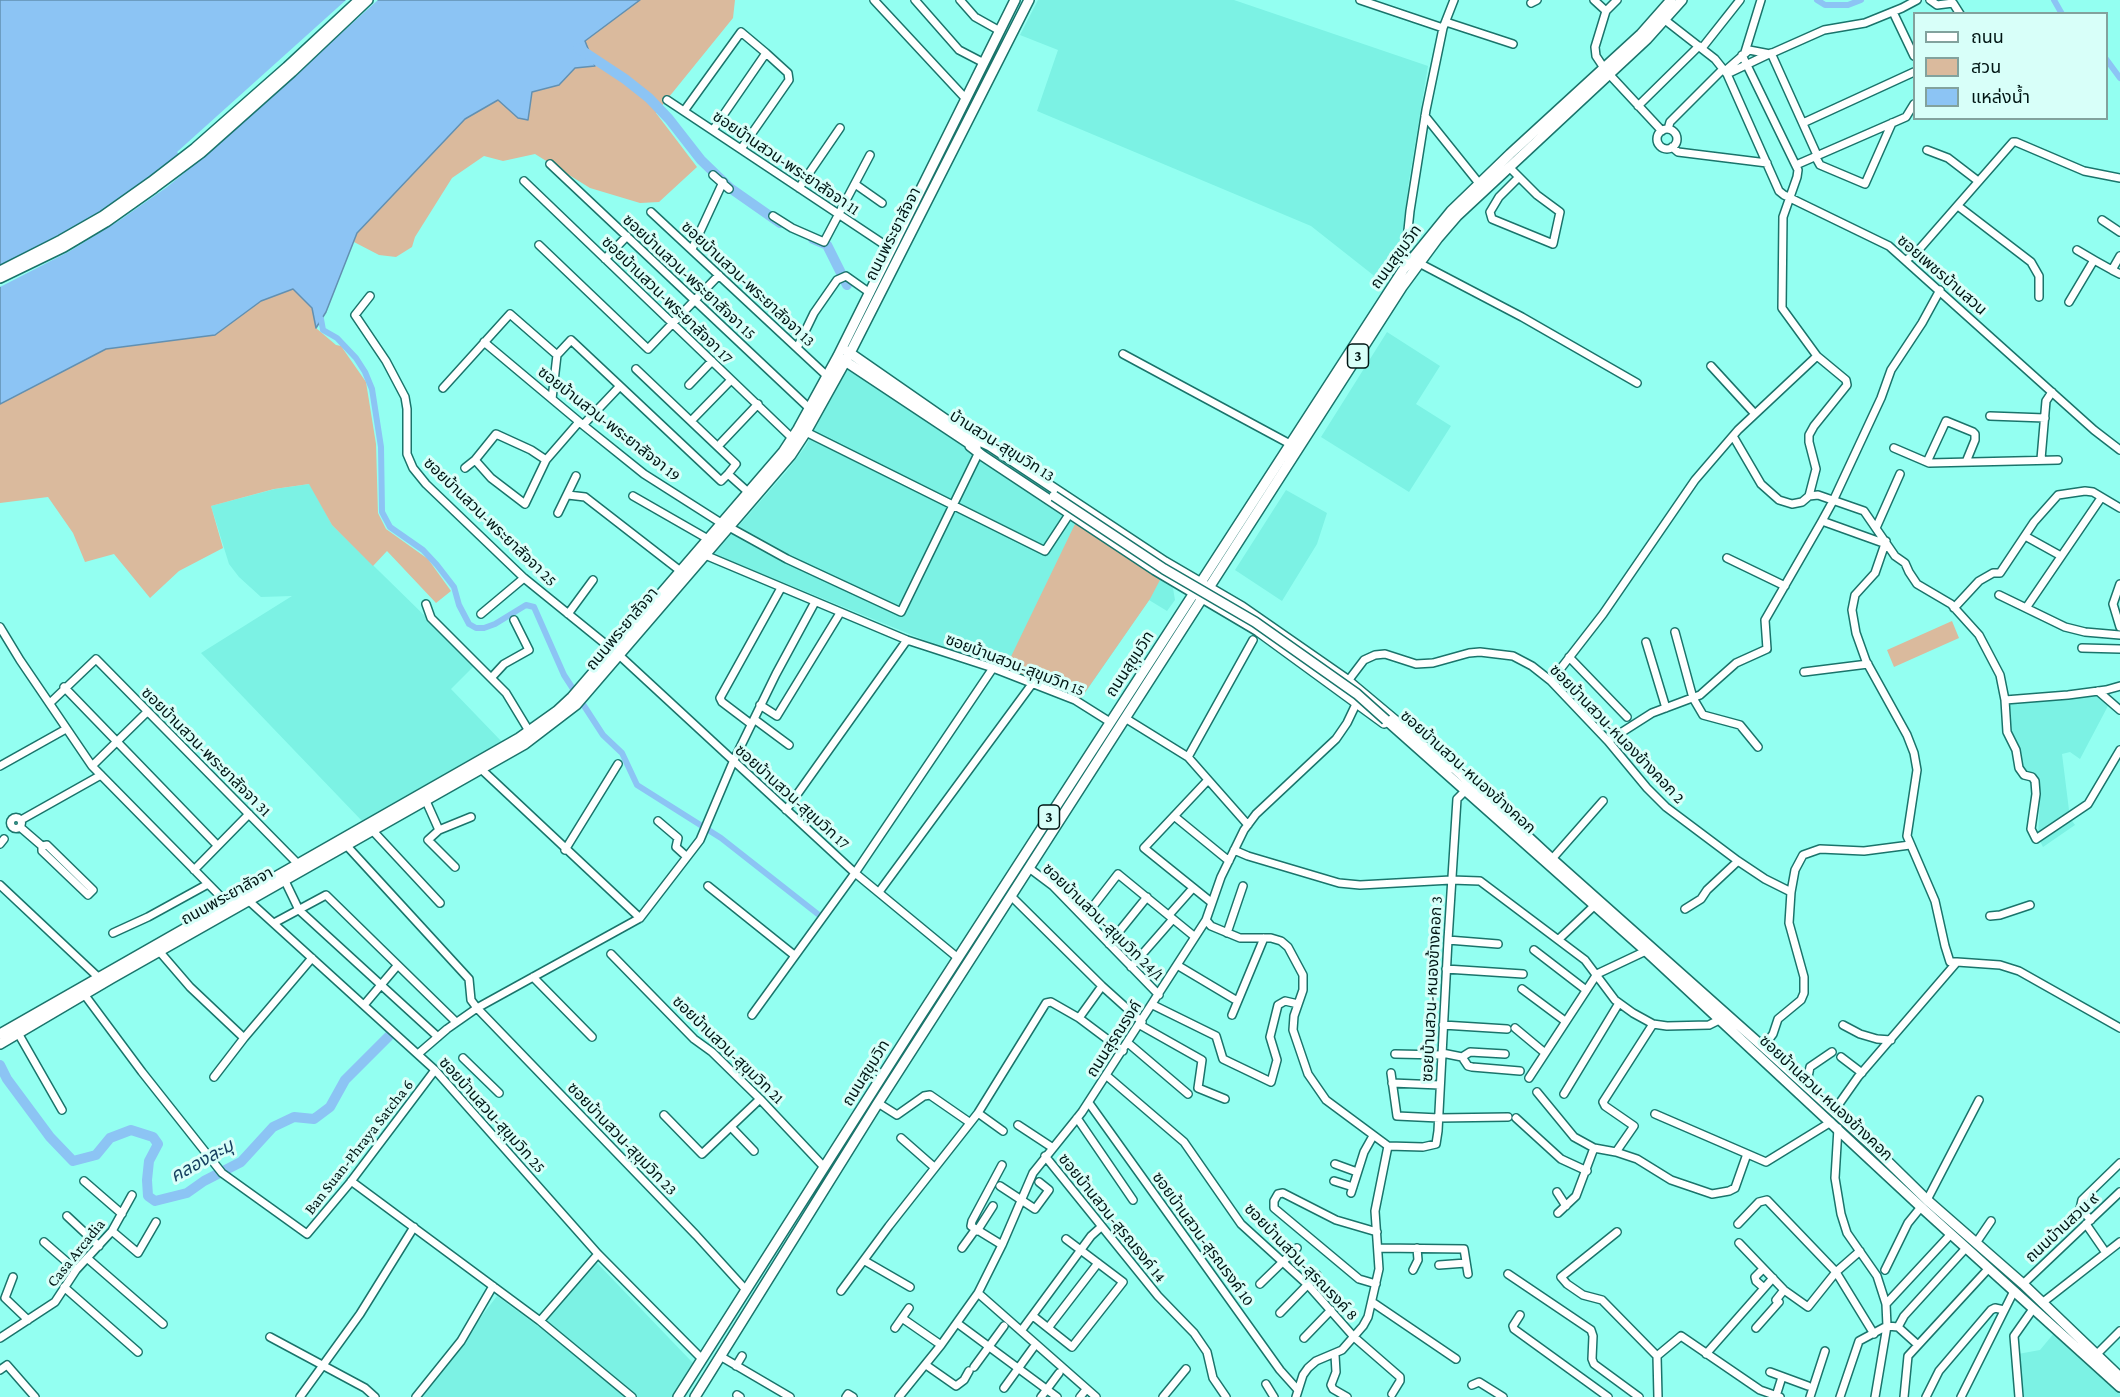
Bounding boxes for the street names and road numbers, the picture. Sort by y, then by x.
street label: ซอยบ้านสวน-พระยาสัจจา 11 [709,107,863,219]
street label: ถนนพระยาสัจจา [861,184,925,284]
street label: ซอยบ้านสวน-พระยาสัจจา 15 [618,210,760,344]
street label: ซอยบ้านสวน-พระยาสัจจา 13 [677,217,819,351]
street label: ถนนสุขุมวิท [1366,221,1426,293]
street label: ซอยเพชรบ้านสวน [1893,231,1991,319]
street label: ซอยบ้านสวน-พระยาสัจจา 17 [597,232,737,368]
road number: 3 [1348,344,1368,368]
street label: ซอยบ้านสวน-พระยาสัจจา 19 [534,362,684,486]
street label: บ้านสวน-สุขุมวิท 13 [946,406,1058,486]
street label: ซอยบ้านสวน-พระยาสัจจา 25 [420,453,560,591]
street label: ถนนพระยาสัจจา [582,584,662,674]
street label: ถนนสุขุมวิท [1102,627,1158,701]
street label: ซอยบ้านสวน-สุขุมวิท 15 [943,630,1087,700]
street label: ซอยบ้านสวน-หนองข้างคอก 2 [1545,660,1689,808]
street label: ซอยบ้านสวน-พระยาสัจจา 31 [137,683,275,821]
street label: ซอยบ้านสวน-หนองข้างคอก [1396,706,1540,838]
street label: ซอยบ้านสวน-สุขุมวิท 17 [731,741,853,853]
road number: 3 [1038,805,1060,829]
street label: ซอยบ้านสวน-สุขุมวิท 24/1 [1039,859,1167,985]
street label: ถนนพระยาสัจจา [178,863,276,929]
street label: ซอยบ้านสวน-หนองข้างคอก 3 [1418,896,1446,1082]
street label: ซอยบ้านสวน-สุขุมวิท 21 [668,992,788,1108]
street label: ถนนสุรณรงค์ [1082,997,1146,1081]
street label: ซอยบ้านสวน-หนองข้างคอก [1755,1031,1897,1165]
street label: ถนนสุขุมวิท [838,1036,894,1110]
street label: ซอยบ้านสวน-สุขุมวิท 25 [435,1053,549,1177]
street label: Ban Suan-Phraya Satcha 6 [300,1076,418,1218]
street label: ซอยบ้านสวน-สุขุมวิท 23 [563,1078,681,1200]
street label: ซอยบ้านสวน-สุรณรงค์ 14 [1054,1150,1170,1286]
street label: ซอยบ้านสวน-สุรณรงค์ 10 [1148,1168,1258,1310]
street label: ถนนบ้านสวน ๙ [2021,1189,2103,1267]
street label: ซอยบ้านสวน-สุรณรงค์ 8 [1240,1199,1362,1325]
street label: Casa Arcadia [43,1215,109,1291]

